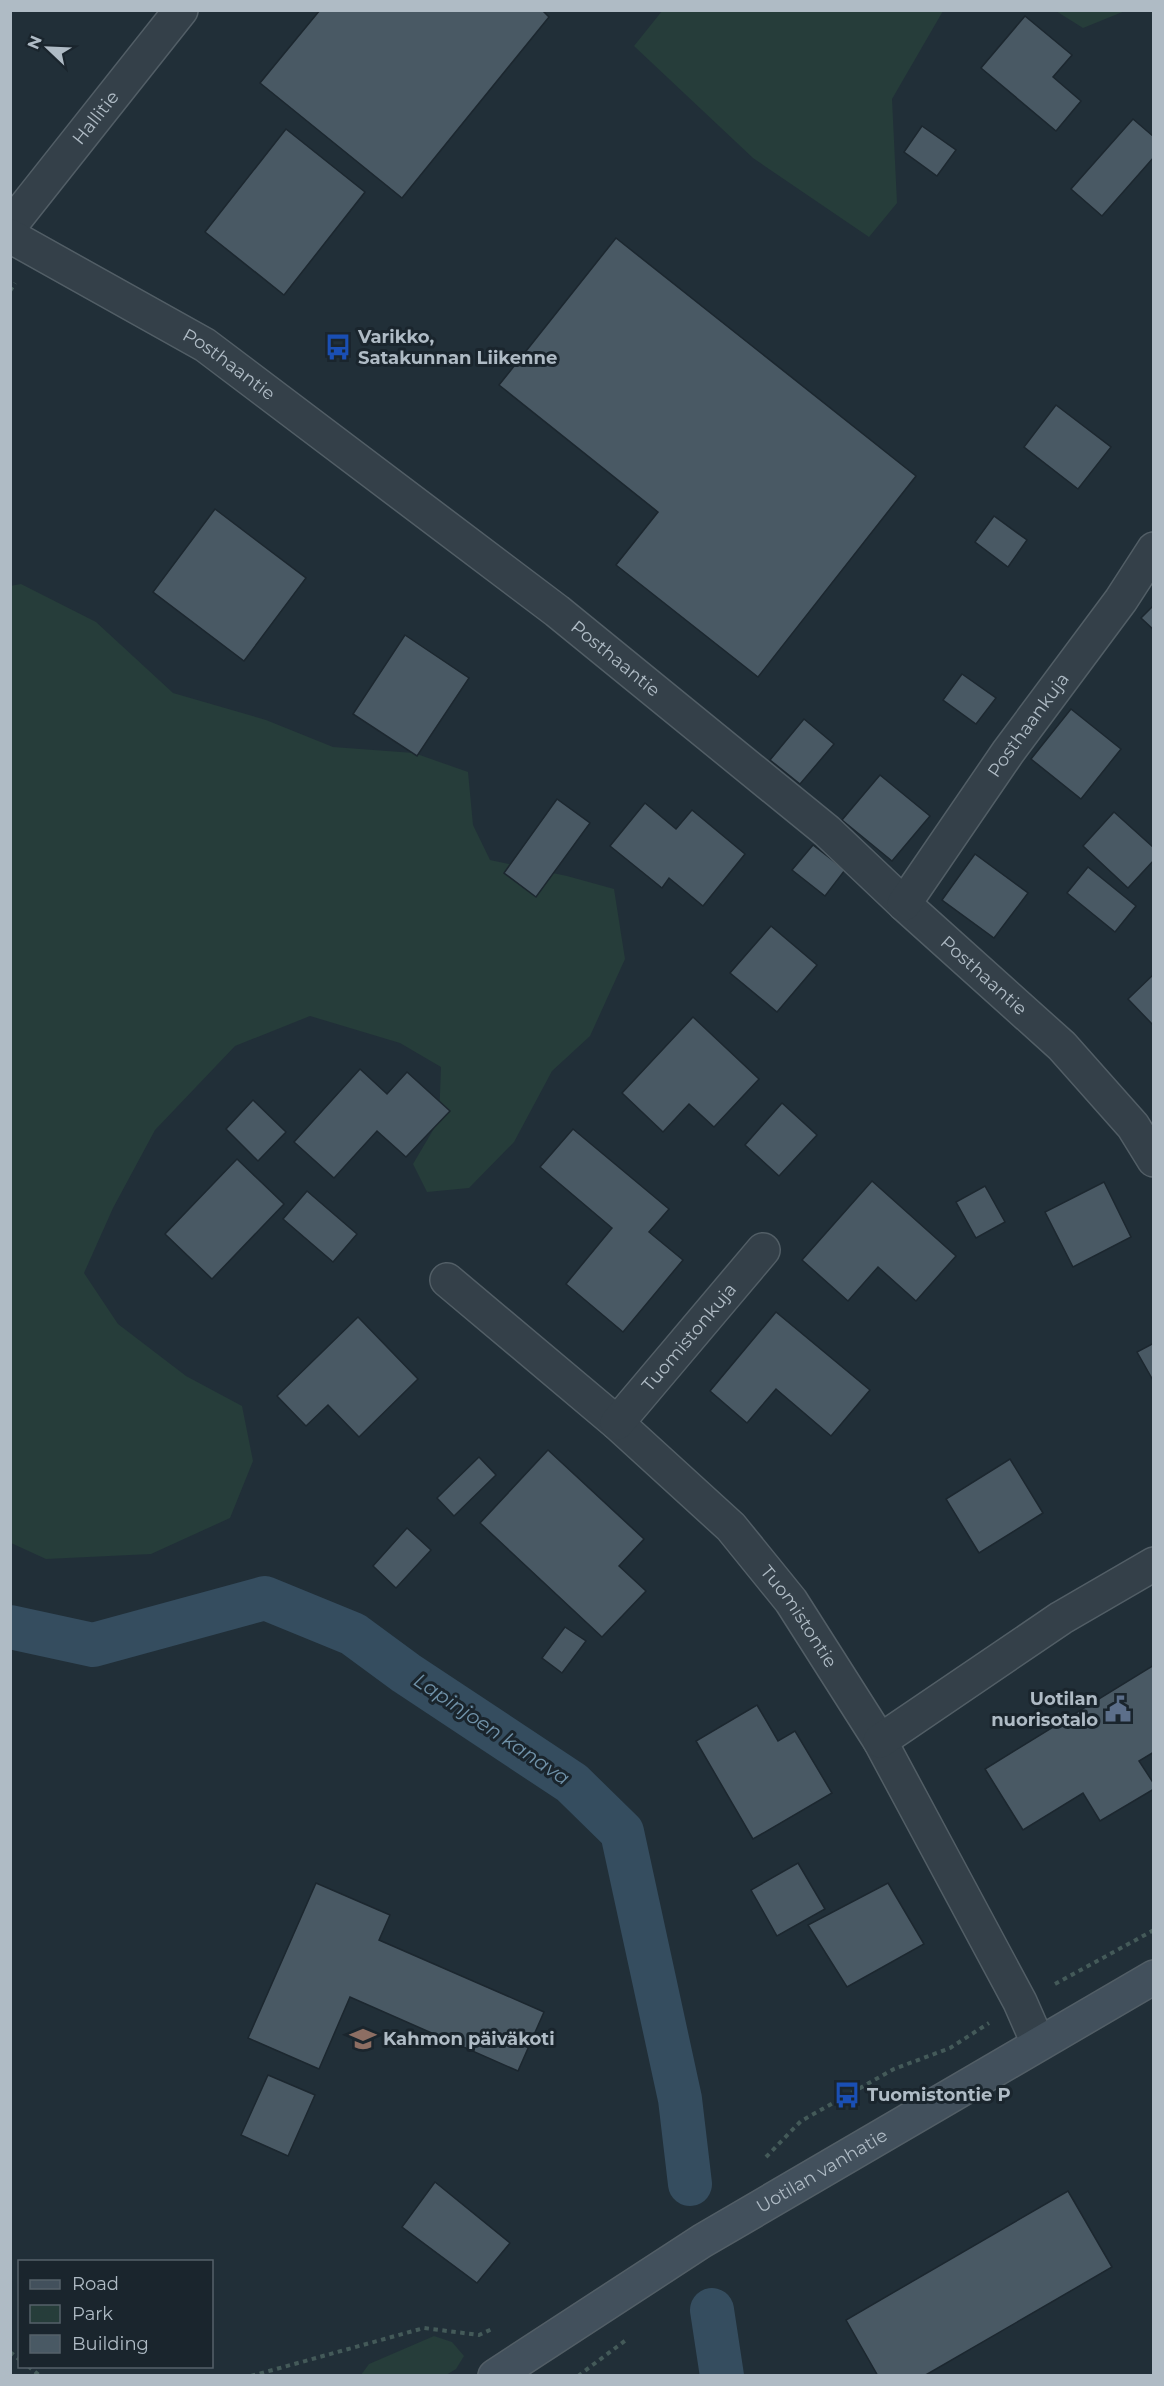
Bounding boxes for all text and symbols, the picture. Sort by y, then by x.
north arrow [18,18,78,78]
text: N [23,33,46,52]
street label: Hallitie [68,86,124,149]
street label: Posthaantie [179,324,280,405]
place label: Varikko, Satakunnan Liikenne [357,326,557,369]
bus stop icon: Varikko, Satakunnan Liikenne [323,332,353,362]
street label: Posthaantie [566,616,665,702]
street label: Posthaankuja [983,669,1074,781]
street label: Posthaantie [936,931,1031,1020]
street label: Tuomistonkuja [637,1279,741,1396]
street label: Tuomistontie [756,1561,842,1672]
water label: Lapinjoen kanava [410,1668,574,1790]
place label: Uotilan nuorisotalo [991,1688,1098,1731]
public building icon: Uotilan nuorisotalo [1103,1694,1133,1724]
school or university icon: Kahmon päiväkoti [348,2024,378,2054]
place label: Kahmon päiväkoti [383,2028,555,2050]
bus stop icon: Tuomistontie P [832,2080,862,2110]
place label: Tuomistontie P [867,2084,1011,2106]
street label: Uotilan vanhatie [752,2124,892,2218]
legend [18,2260,213,2368]
text: Road [72,2273,119,2295]
text: Park [72,2303,113,2325]
text: Building [72,2333,149,2355]

